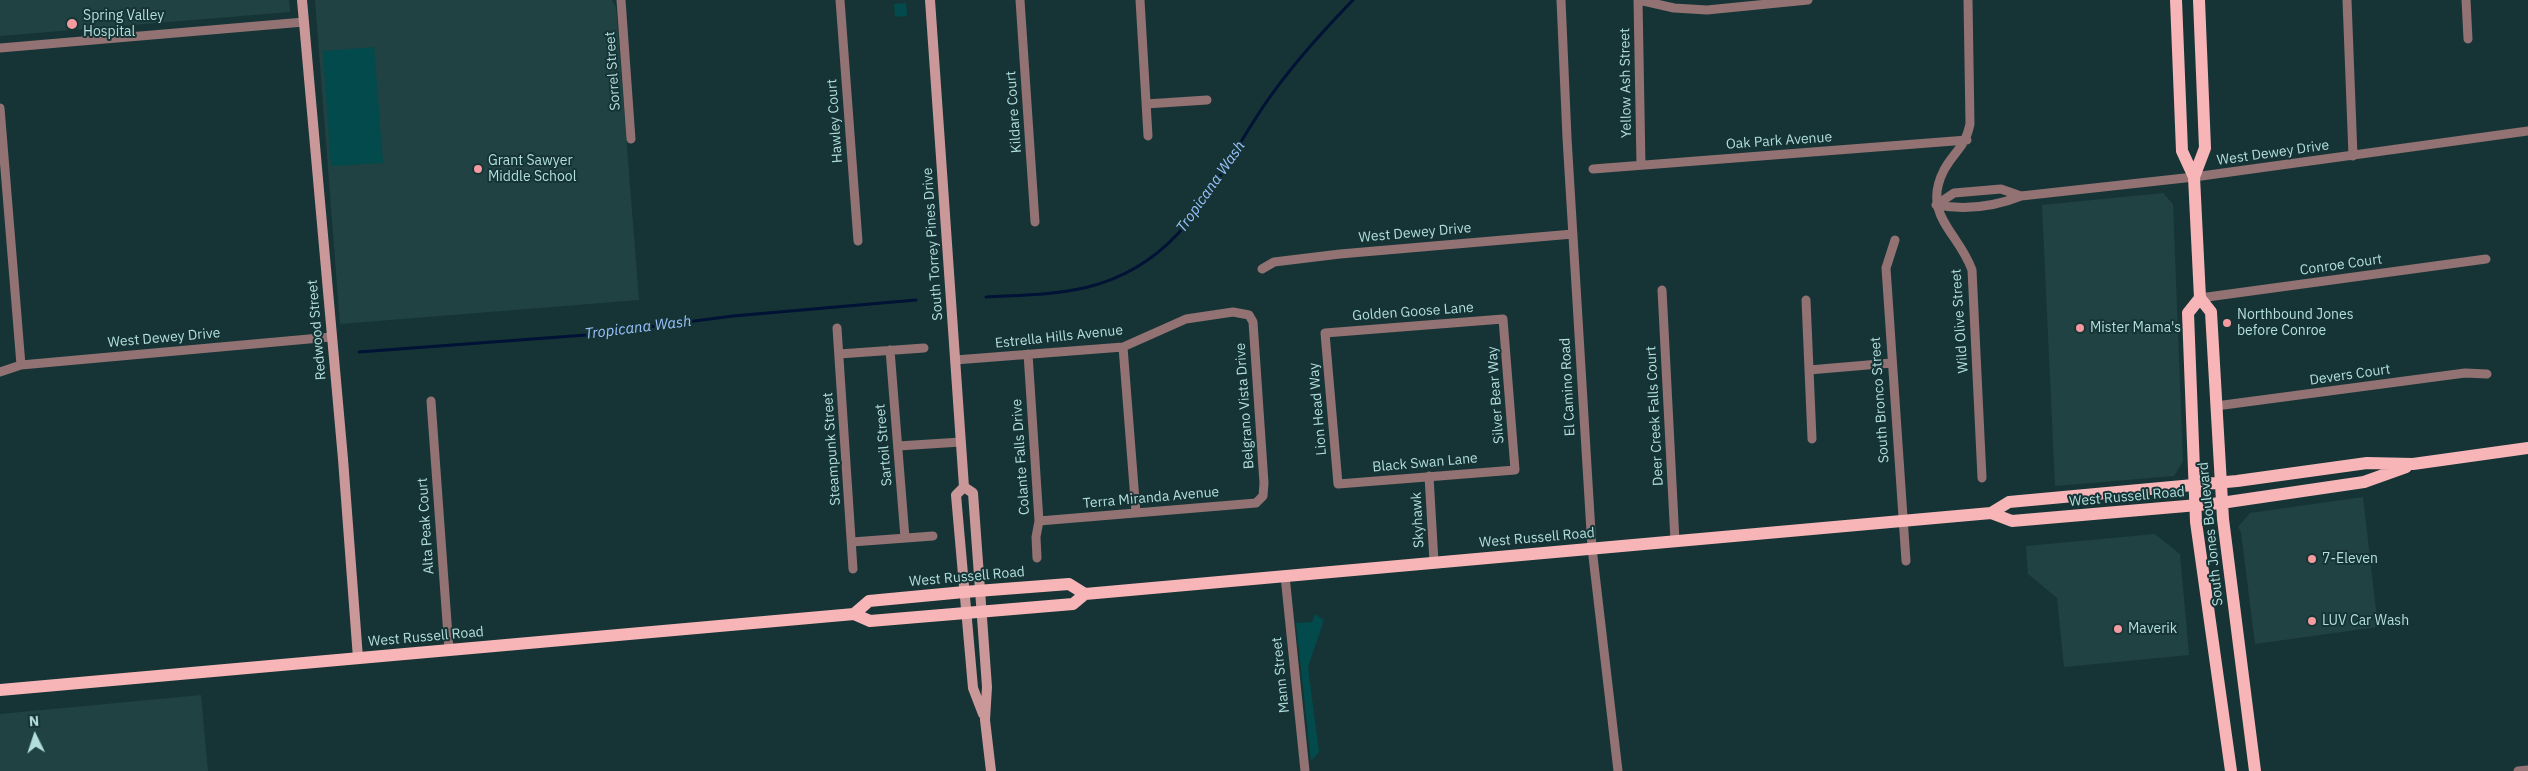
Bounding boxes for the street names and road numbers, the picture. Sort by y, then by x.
street label: Yellow Ash Street [1617,28,1635,138]
street label: Sorrel Street [602,31,624,111]
street label: Kildare Court [1003,70,1025,154]
street label: Hawley Court [824,78,846,164]
street label: Oak Park Avenue [1725,129,1833,153]
street label: West Dewey Drive [2216,137,2330,169]
street label: South Torrey Pines Drive [919,167,947,321]
street label: West Dewey Drive [1358,220,1472,246]
street label: Conroe Court [2299,251,2383,279]
street label: Wild Olive Street [1948,268,1972,374]
street label: Redwood Street [304,279,330,381]
street label: Golden Goose Lane [1352,299,1474,325]
street label: Estrella Hills Avenue [994,322,1124,352]
street label: West Dewey Drive [107,325,221,351]
street label: South Bronco Street [1867,336,1893,464]
street label: El Camino Road [1557,337,1579,437]
street label: Belgrano Vista Drive [1232,342,1258,470]
street label: Silver Bear Way [1484,346,1508,444]
street label: Deer Creek Falls Court [1643,346,1667,486]
street label: Devers Court [2309,361,2391,389]
street label: Lion Head Way [1306,362,1330,456]
street label: Steampunk Street [820,392,844,506]
street label: Colante Falls Drive [1009,398,1033,516]
street label: Sartoil Street [872,403,896,487]
street label: Black Swan Lane [1372,450,1478,476]
street label: South Jones Boulevard [2195,461,2227,607]
street label: Alta Peak Court [414,477,438,575]
street label: Terra Miranda Avenue [1082,484,1220,512]
street label: West Russell Road [2068,484,2186,510]
street label: Skyhawk [1408,492,1428,548]
street label: West Russell Road [1478,525,1596,551]
street label: West Russell Road [908,564,1026,590]
street label: West Russell Road [367,624,485,650]
street label: Mann Street [1269,636,1293,714]

